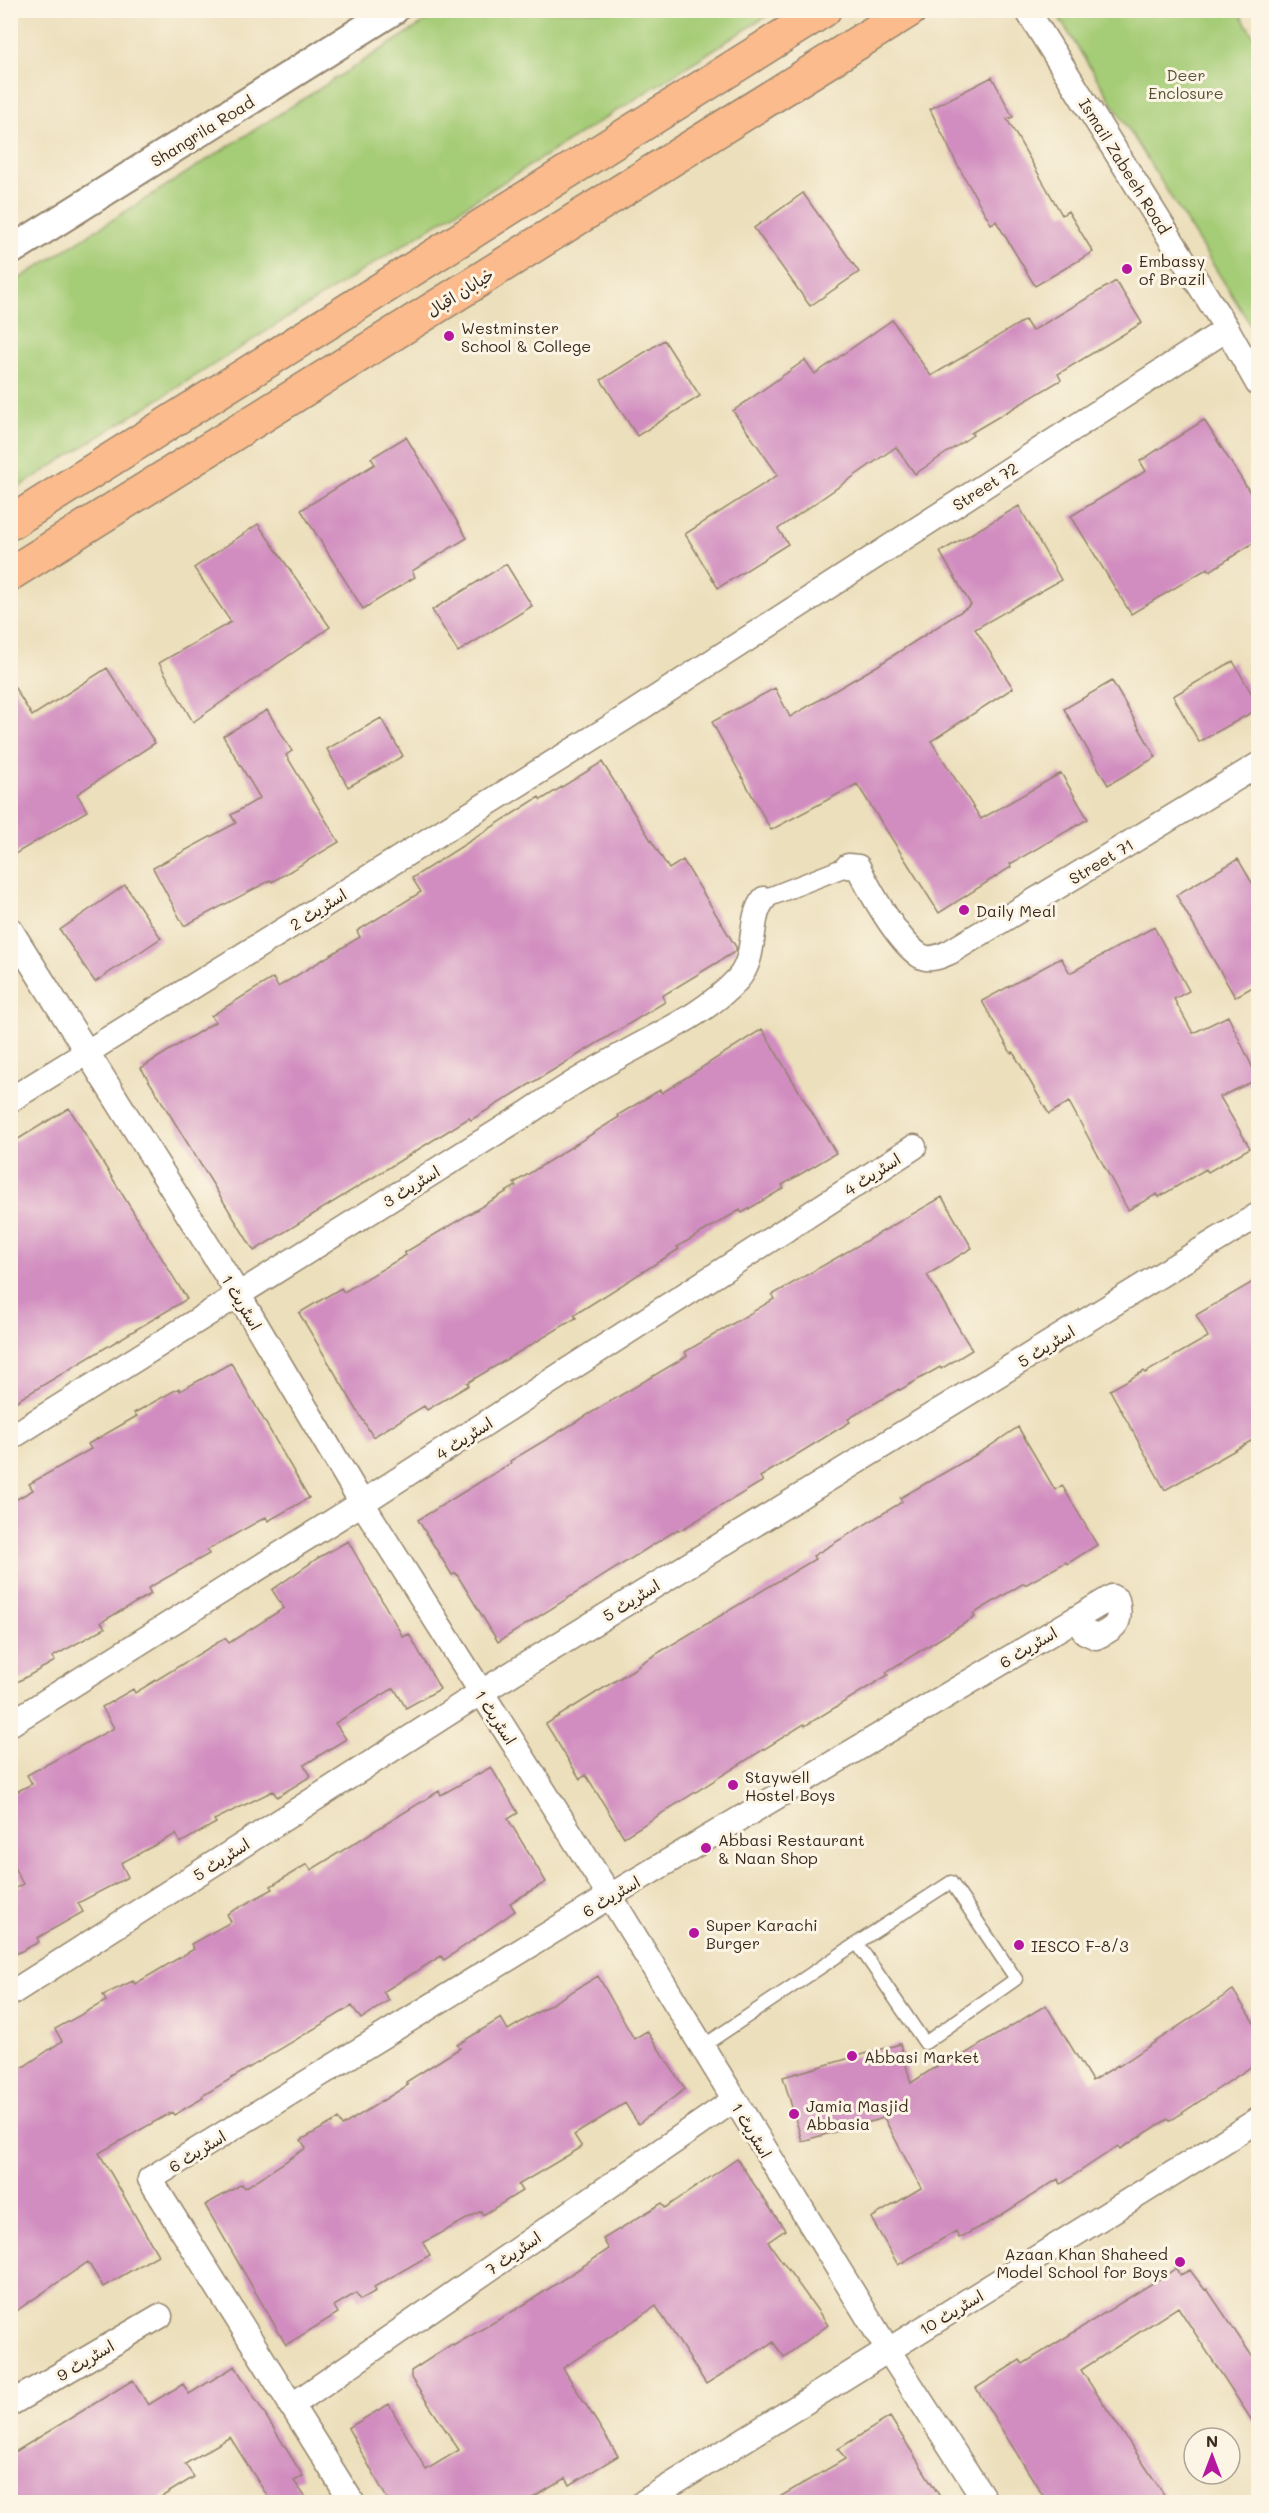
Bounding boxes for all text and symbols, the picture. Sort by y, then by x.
park label: Deer Enclosure [1148,64,1224,103]
street label: Shangrila Road [146,91,258,171]
street label: Ismail Zabeeh Road [1075,94,1175,238]
place label: Embassy of Brazil [1139,250,1206,289]
marker: Embassy of Brazil [1120,262,1134,276]
street label: خیابان اقبال [423,263,497,321]
place label: Westminster School & College [461,317,591,356]
marker: Westminster School & College [442,329,456,343]
street label: Street 72 [948,457,1022,515]
street label: Street 71 [1065,833,1137,889]
street label: اسٹریٹ 2 [286,883,350,935]
place label: Daily Meal [976,900,1056,921]
marker: Daily Meal [957,903,971,917]
street label: اسٹریٹ 4 [840,1148,904,1200]
street label: اسٹریٹ 3 [379,1160,443,1212]
street label: اسٹریٹ 1 [217,1270,267,1334]
street label: اسٹریٹ 5 [1014,1320,1078,1372]
street label: اسٹریٹ 4 [432,1412,496,1464]
street label: اسٹریٹ 5 [599,1574,663,1626]
street label: اسٹریٹ 6 [995,1622,1061,1672]
street label: اسٹریٹ 1 [471,1686,521,1748]
place label: Staywell Hostel Boys [745,1766,835,1805]
marker: Staywell Hostel Boys [726,1778,740,1792]
place label: Abbasi Restaurant & Naan Shop [718,1829,865,1868]
street label: اسٹریٹ 5 [189,1833,253,1885]
marker: Abbasi Restaurant & Naan Shop [699,1841,713,1855]
street label: اسٹریٹ 6 [578,1871,644,1921]
place label: Super Karachi Burger [706,1914,818,1953]
marker: Super Karachi Burger [687,1926,701,1940]
place label: IESCO F-8/3 [1031,1935,1129,1956]
marker: IESCO F-8/3 [1012,1938,1026,1952]
place label: Abbasi Market [864,2046,979,2067]
marker: Abbasi Market [845,2049,859,2063]
place label: Jamia Masjid Abbasia [806,2095,908,2134]
street label: اسٹریٹ 1 [727,2098,777,2162]
marker: Jamia Masjid Abbasia [787,2107,801,2121]
street label: اسٹریٹ 6 [164,2125,230,2177]
street label: اسٹریٹ 7 [481,2226,545,2280]
place label: Azaan Khan Shaheed Model School for Boys [997,2243,1168,2282]
marker: Azaan Khan Shaheed Model School for Boys [1173,2255,1187,2269]
street label: اسٹریٹ 10 [915,2285,987,2339]
street label: اسٹریٹ 9 [52,2335,118,2385]
north arrow [1182,2426,1242,2486]
text: N [1206,2430,1218,2451]

